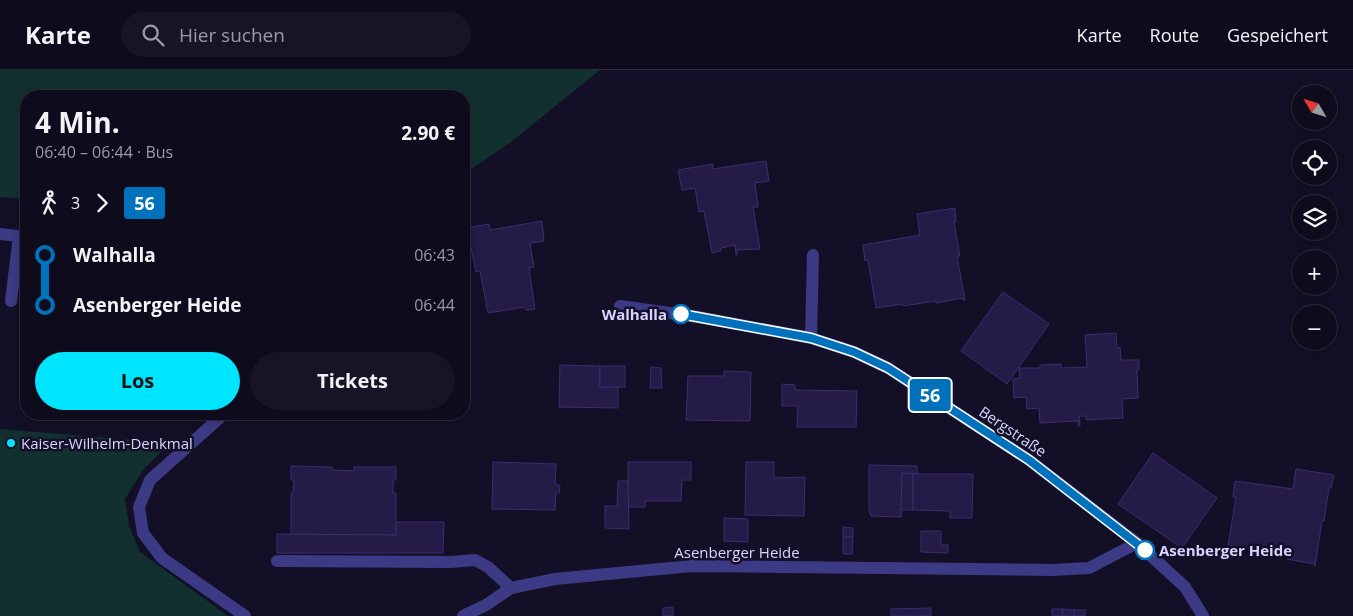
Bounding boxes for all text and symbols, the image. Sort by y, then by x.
search box [121,12,471,57]
text: Karte [25,18,91,51]
icon: search [139,21,167,49]
text: Hier suchen [179,22,285,48]
text: Karte [1077,23,1122,47]
text: Route [1150,23,1199,47]
text: Gespeichert [1227,23,1328,47]
north arrow [1292,85,1338,130]
map controls [1292,85,1337,350]
text: 4 Min. [35,103,120,141]
text: 2.90 € [401,120,455,146]
button: locate [1292,140,1337,185]
text: 06:40 – 06:44 · Bus [35,141,173,163]
icon: walk [35,189,63,217]
icon: forward [88,189,116,217]
text: 56 [134,191,155,215]
text: 3 [71,192,80,214]
button: layers [1292,195,1337,240]
text: Walhalla [73,242,156,268]
text: 06:43 [414,244,455,266]
button: + [1292,250,1337,295]
text: Asenberger Heide [73,292,241,318]
text: 06:44 [414,294,455,316]
place label: Walhalla [602,304,667,324]
marker: Walhalla [671,304,691,324]
button: − [1292,305,1337,350]
button: Los [35,352,240,410]
button: Tickets [250,352,455,410]
line badge: 56 [908,379,952,411]
text: 56 [920,383,940,407]
street label: Bergstraße [975,401,1051,461]
place label: Kaiser-Wilhelm-Denkmal [21,433,193,453]
marker: Kaiser-Wilhelm-Denkmal [5,437,17,449]
marker: Asenberger Heide [1135,540,1155,560]
place label: Asenberger Heide [1159,540,1292,560]
street label: Asenberger Heide [674,542,800,562]

